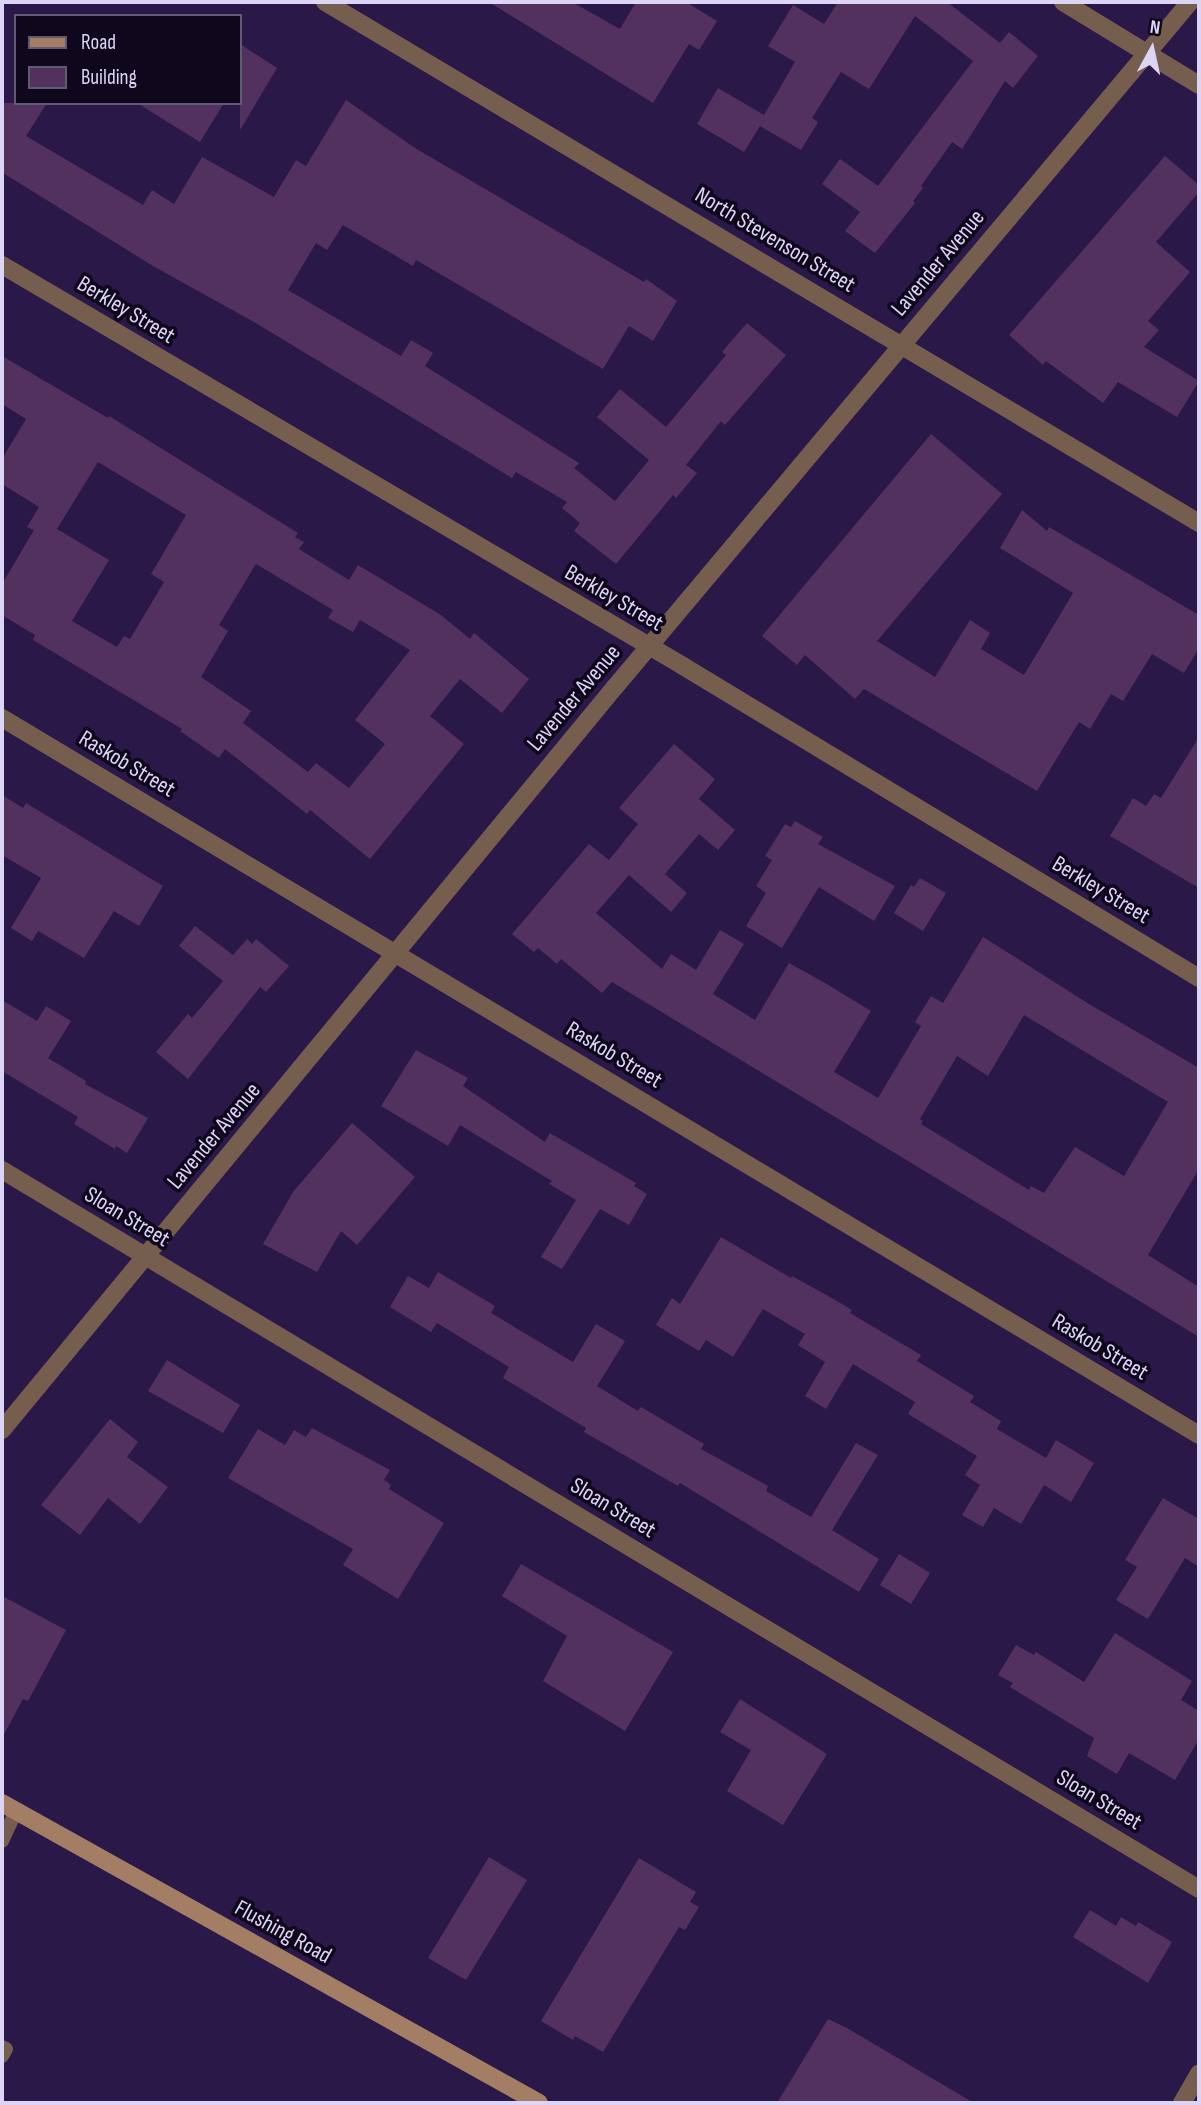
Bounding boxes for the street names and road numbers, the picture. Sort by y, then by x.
street label: North Stevenson Street [690,181,860,299]
street label: Lavender Avenue [886,204,990,322]
street label: Berkley Street [72,270,180,350]
street label: Berkley Street [560,559,668,637]
street label: Lavender Avenue [522,639,626,757]
street label: Raskob Street [74,725,180,803]
street label: Berkley Street [1047,850,1155,930]
street label: Raskob Street [561,1016,667,1094]
street label: Lavender Avenue [162,1077,266,1195]
street label: Sloan Street [79,1181,175,1253]
street label: Raskob Street [1047,1308,1153,1386]
street label: Sloan Street [565,1472,661,1544]
street label: Sloan Street [1051,1764,1147,1836]
street label: Flushing Road [230,1894,336,1970]

